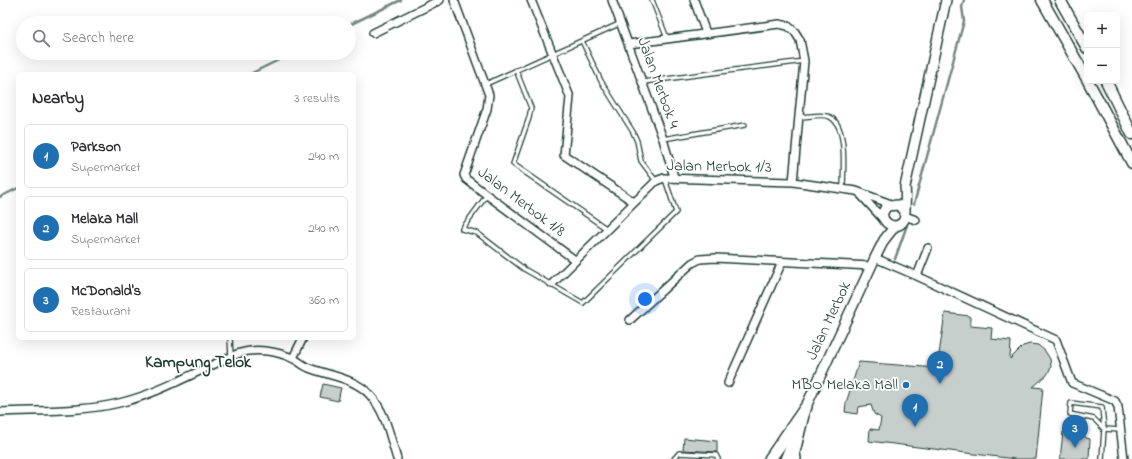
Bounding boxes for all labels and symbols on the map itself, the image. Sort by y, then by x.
street label: Jalan Merbok 4 [630,34,686,132]
street label: Jalan Merbok 1/3 [666,154,772,180]
street label: Jalan Merbok 1/8 [472,161,570,243]
street label: Jalan Merbok [800,277,858,365]
your location [635,289,655,309]
district label: Kampung Telok [145,350,251,377]
pin: 2 [927,351,953,384]
place label: MBO Melaka Mall [791,373,898,397]
marker: MBO Melaka Mall [901,380,911,390]
pin: 1 [902,394,928,427]
pin: 3 [1062,415,1088,448]

